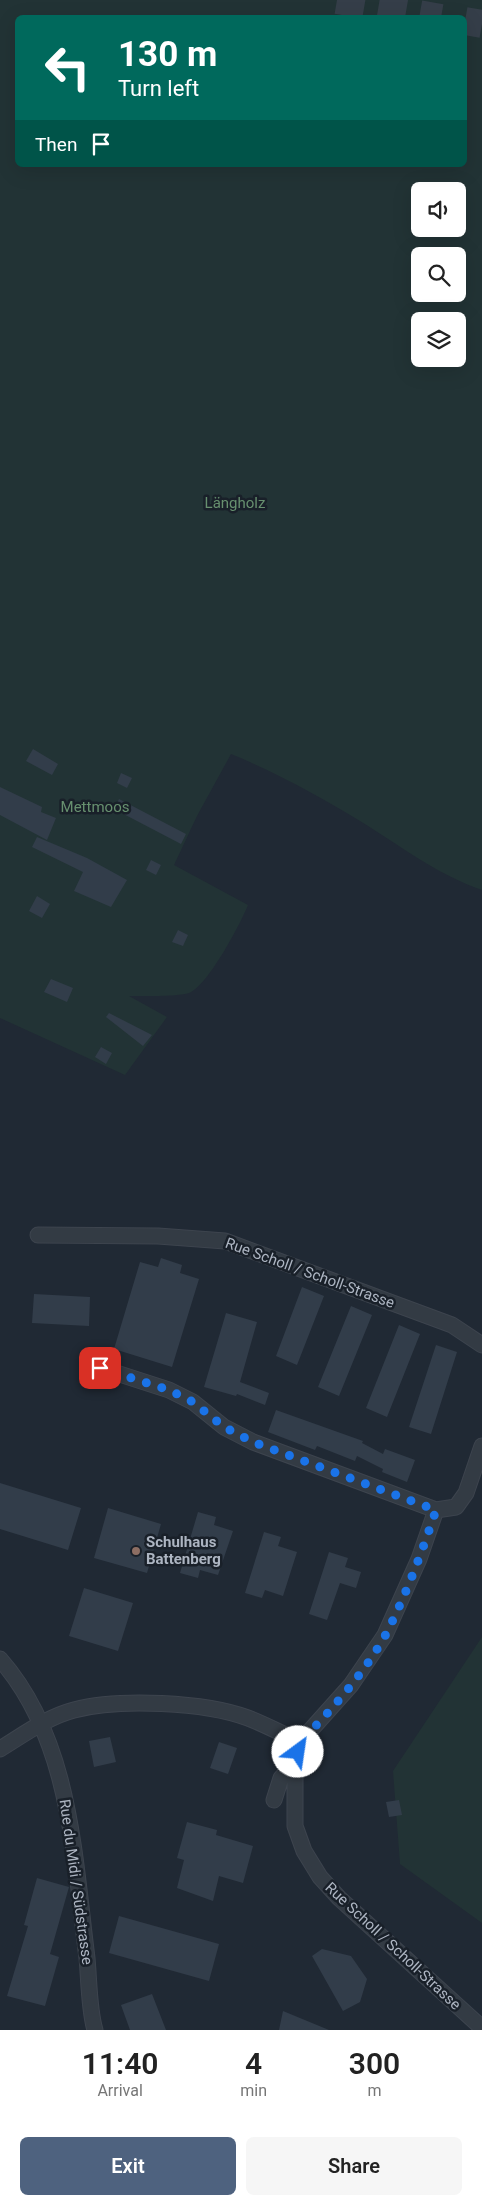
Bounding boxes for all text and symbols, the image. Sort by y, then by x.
text: 130 m [118,34,217,75]
icon: left [35,35,100,100]
text: Turn left [118,76,199,101]
icon: arrive [87,130,115,158]
text: Then [35,133,77,156]
map controls [411,182,466,367]
button: sound [411,182,466,237]
button: search [411,247,466,302]
button: layers [411,312,466,367]
park label: Längholz [205,494,265,512]
park label: Mettmoos [61,798,129,816]
street label: Rue Scholl / Scholl-Strasse [223,1234,397,1312]
pin [79,1347,121,1389]
icon: arrive [86,1354,114,1382]
place label: Schulhaus Battenberg [146,1533,221,1568]
marker: Schulhaus Battenberg [130,1545,142,1557]
position arrow [271,1725,323,1777]
street label: Rue du Midi / Südstrasse [55,1798,97,1966]
street label: Rue Scholl / Scholl-Strasse [321,1878,465,2014]
text: 11:40 [82,2046,159,2081]
text: 4 [245,2046,262,2081]
text: 300 [349,2046,400,2081]
text: Arrival [97,2081,143,2100]
text: min [240,2081,267,2100]
text: m [367,2081,382,2100]
button: Exit [20,2137,236,2195]
button: Share [246,2137,462,2195]

